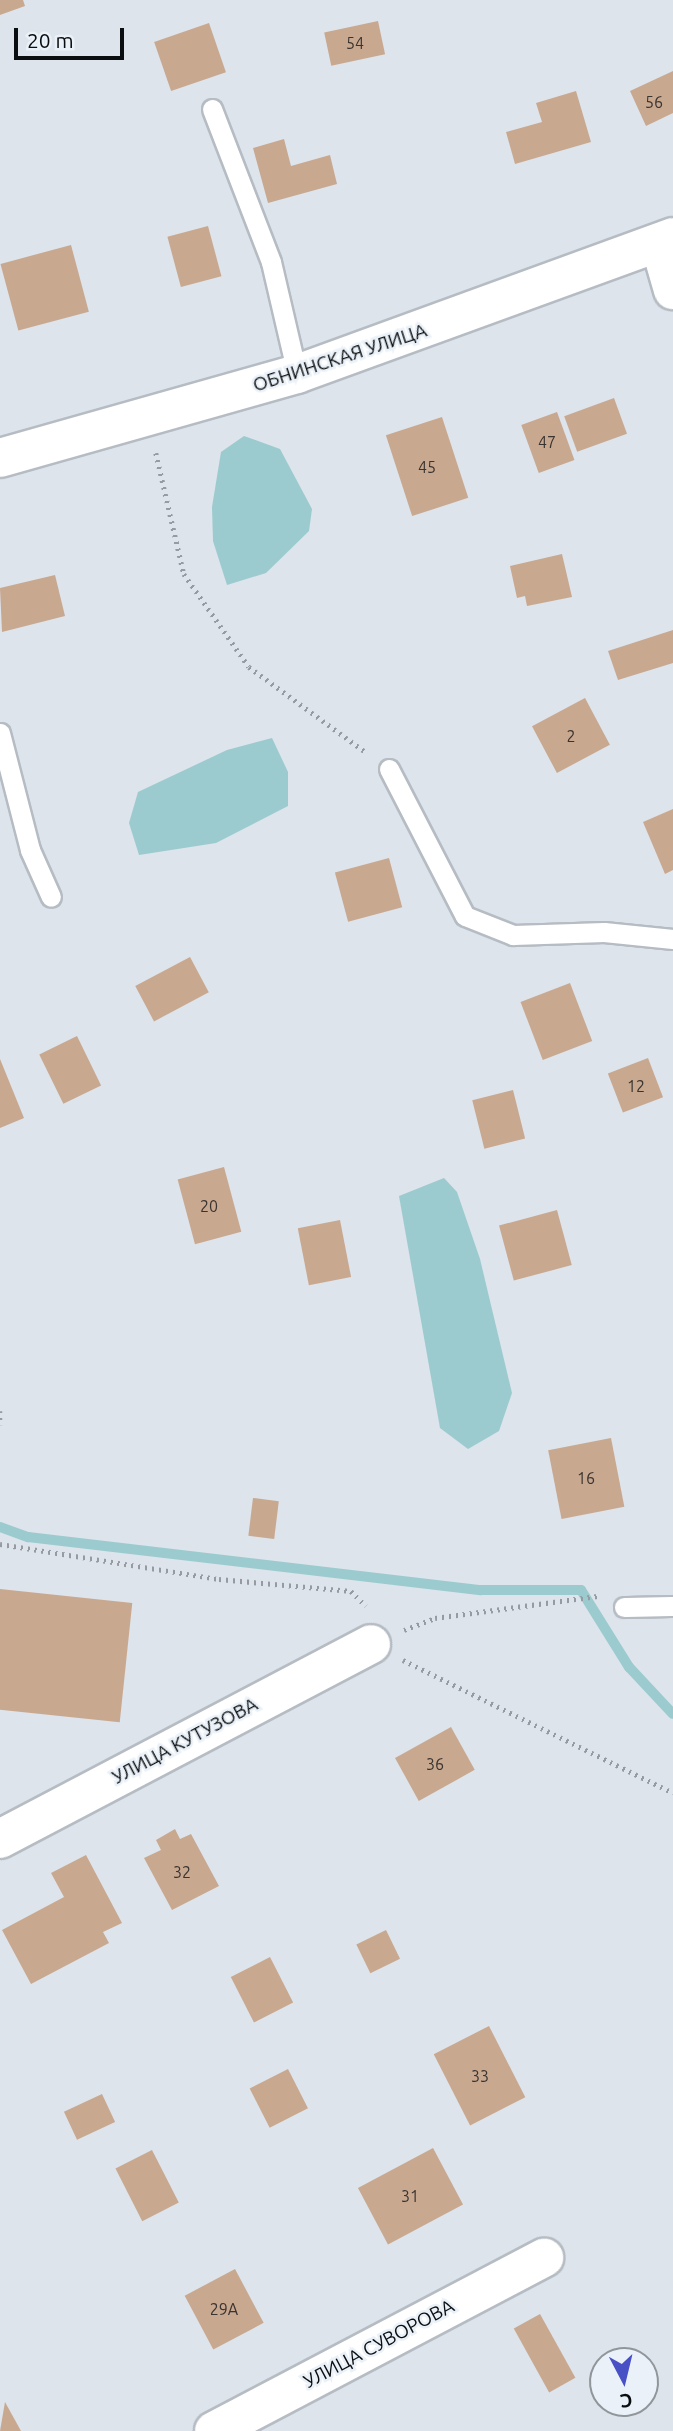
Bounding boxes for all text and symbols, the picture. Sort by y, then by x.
scale bar [18,14,128,58]
text: 20 m [27,28,74,52]
house number: 54 [346,33,364,53]
house number: 56 [645,92,663,112]
street label: ОБНИНСКАЯ УЛИЦА [250,319,430,397]
house number: 47 [538,432,556,452]
house number: 45 [418,457,436,477]
house number: 2 [566,726,576,746]
house number: 12 [627,1076,645,1096]
house number: 20 [200,1196,218,1216]
house number: 16 [577,1468,595,1488]
street label: УЛИЦА КУТУЗОВА [108,1693,262,1789]
house number: 36 [426,1754,444,1774]
house number: 32 [173,1862,191,1882]
house number: 33 [471,2066,489,2086]
house number: 31 [401,2186,419,2206]
street label: УЛИЦА СУВОРОВА [300,2295,458,2393]
house number: 29А [210,2299,238,2319]
north arrow [589,2347,659,2417]
text: С [619,2389,634,2413]

